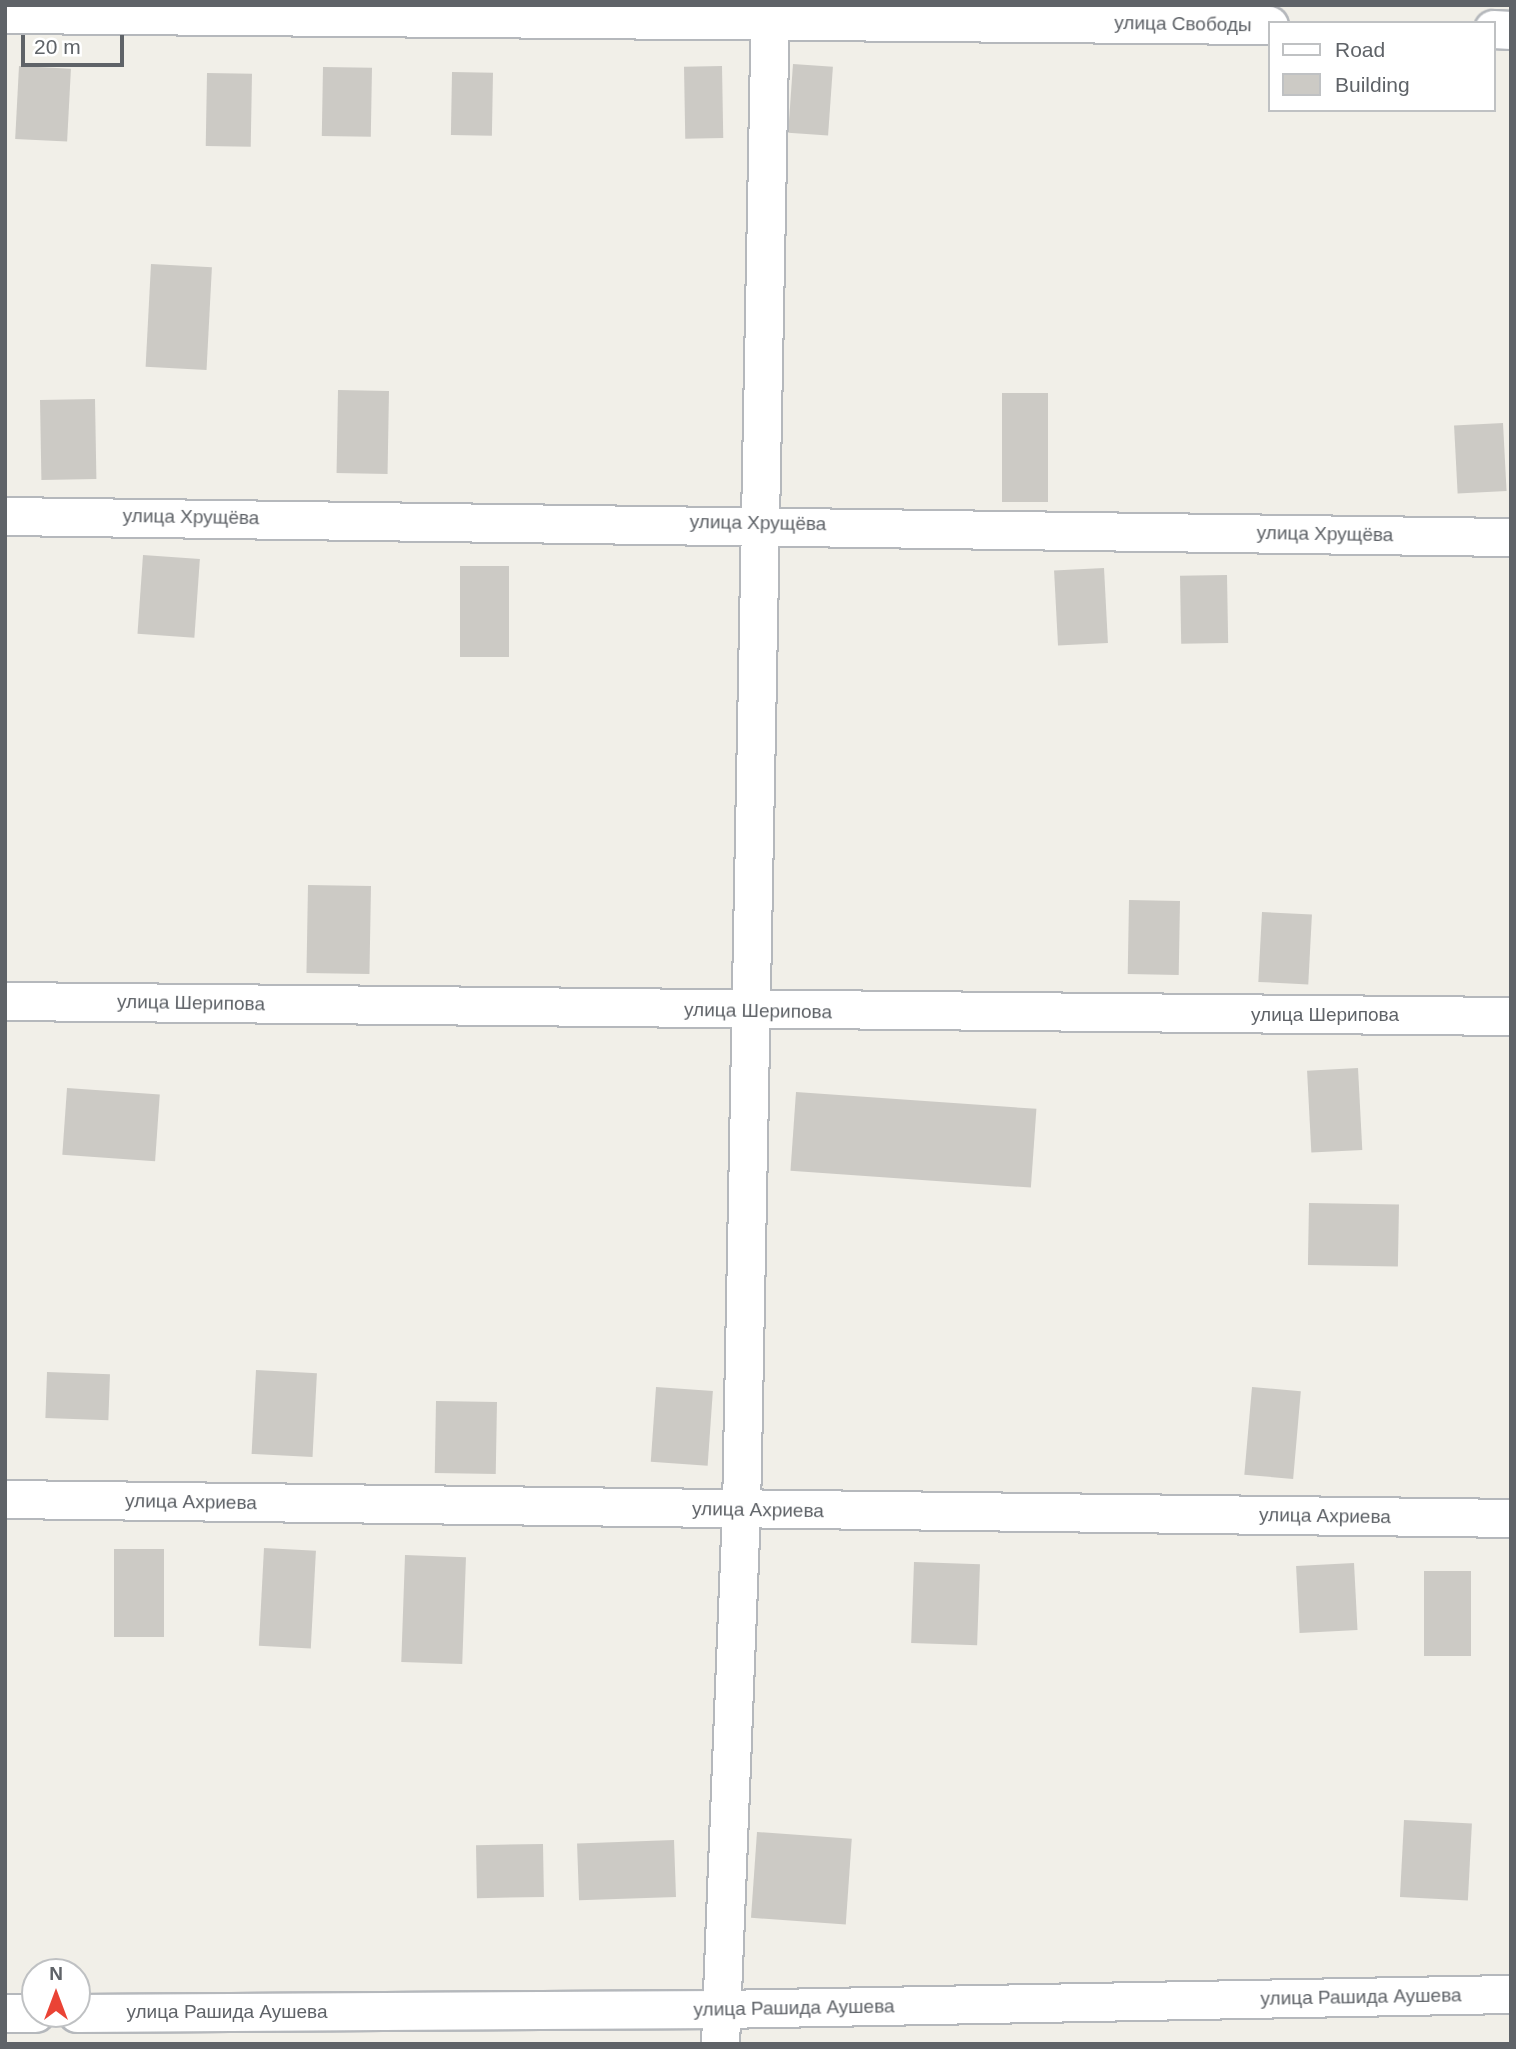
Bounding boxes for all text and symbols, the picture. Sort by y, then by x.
street label: улица Свободы [1114,11,1252,37]
scale bar [24,21,128,65]
legend [1268,21,1495,112]
text: 20 m [34,35,81,58]
text: Road [1335,38,1385,61]
text: Building [1335,73,1410,96]
street label: улица Хрущёва [122,504,260,530]
street label: улица Хрущёва [689,510,827,536]
street label: улица Хрущёва [1256,521,1394,547]
street label: улица Шерипова [117,990,265,1016]
street label: улица Шерипова [684,998,832,1024]
street label: улица Шерипова [1251,1004,1399,1026]
street label: улица Ахриева [125,1489,257,1515]
street label: улица Ахриева [692,1497,824,1523]
street label: улица Ахриева [1259,1503,1391,1529]
north arrow [21,1958,91,2028]
text: N [49,1963,63,1984]
street label: улица Рашида Аушева [1260,1984,1462,2010]
street label: улица Рашида Аушева [693,1995,895,2021]
street label: улица Рашида Аушева [126,2001,328,2023]

